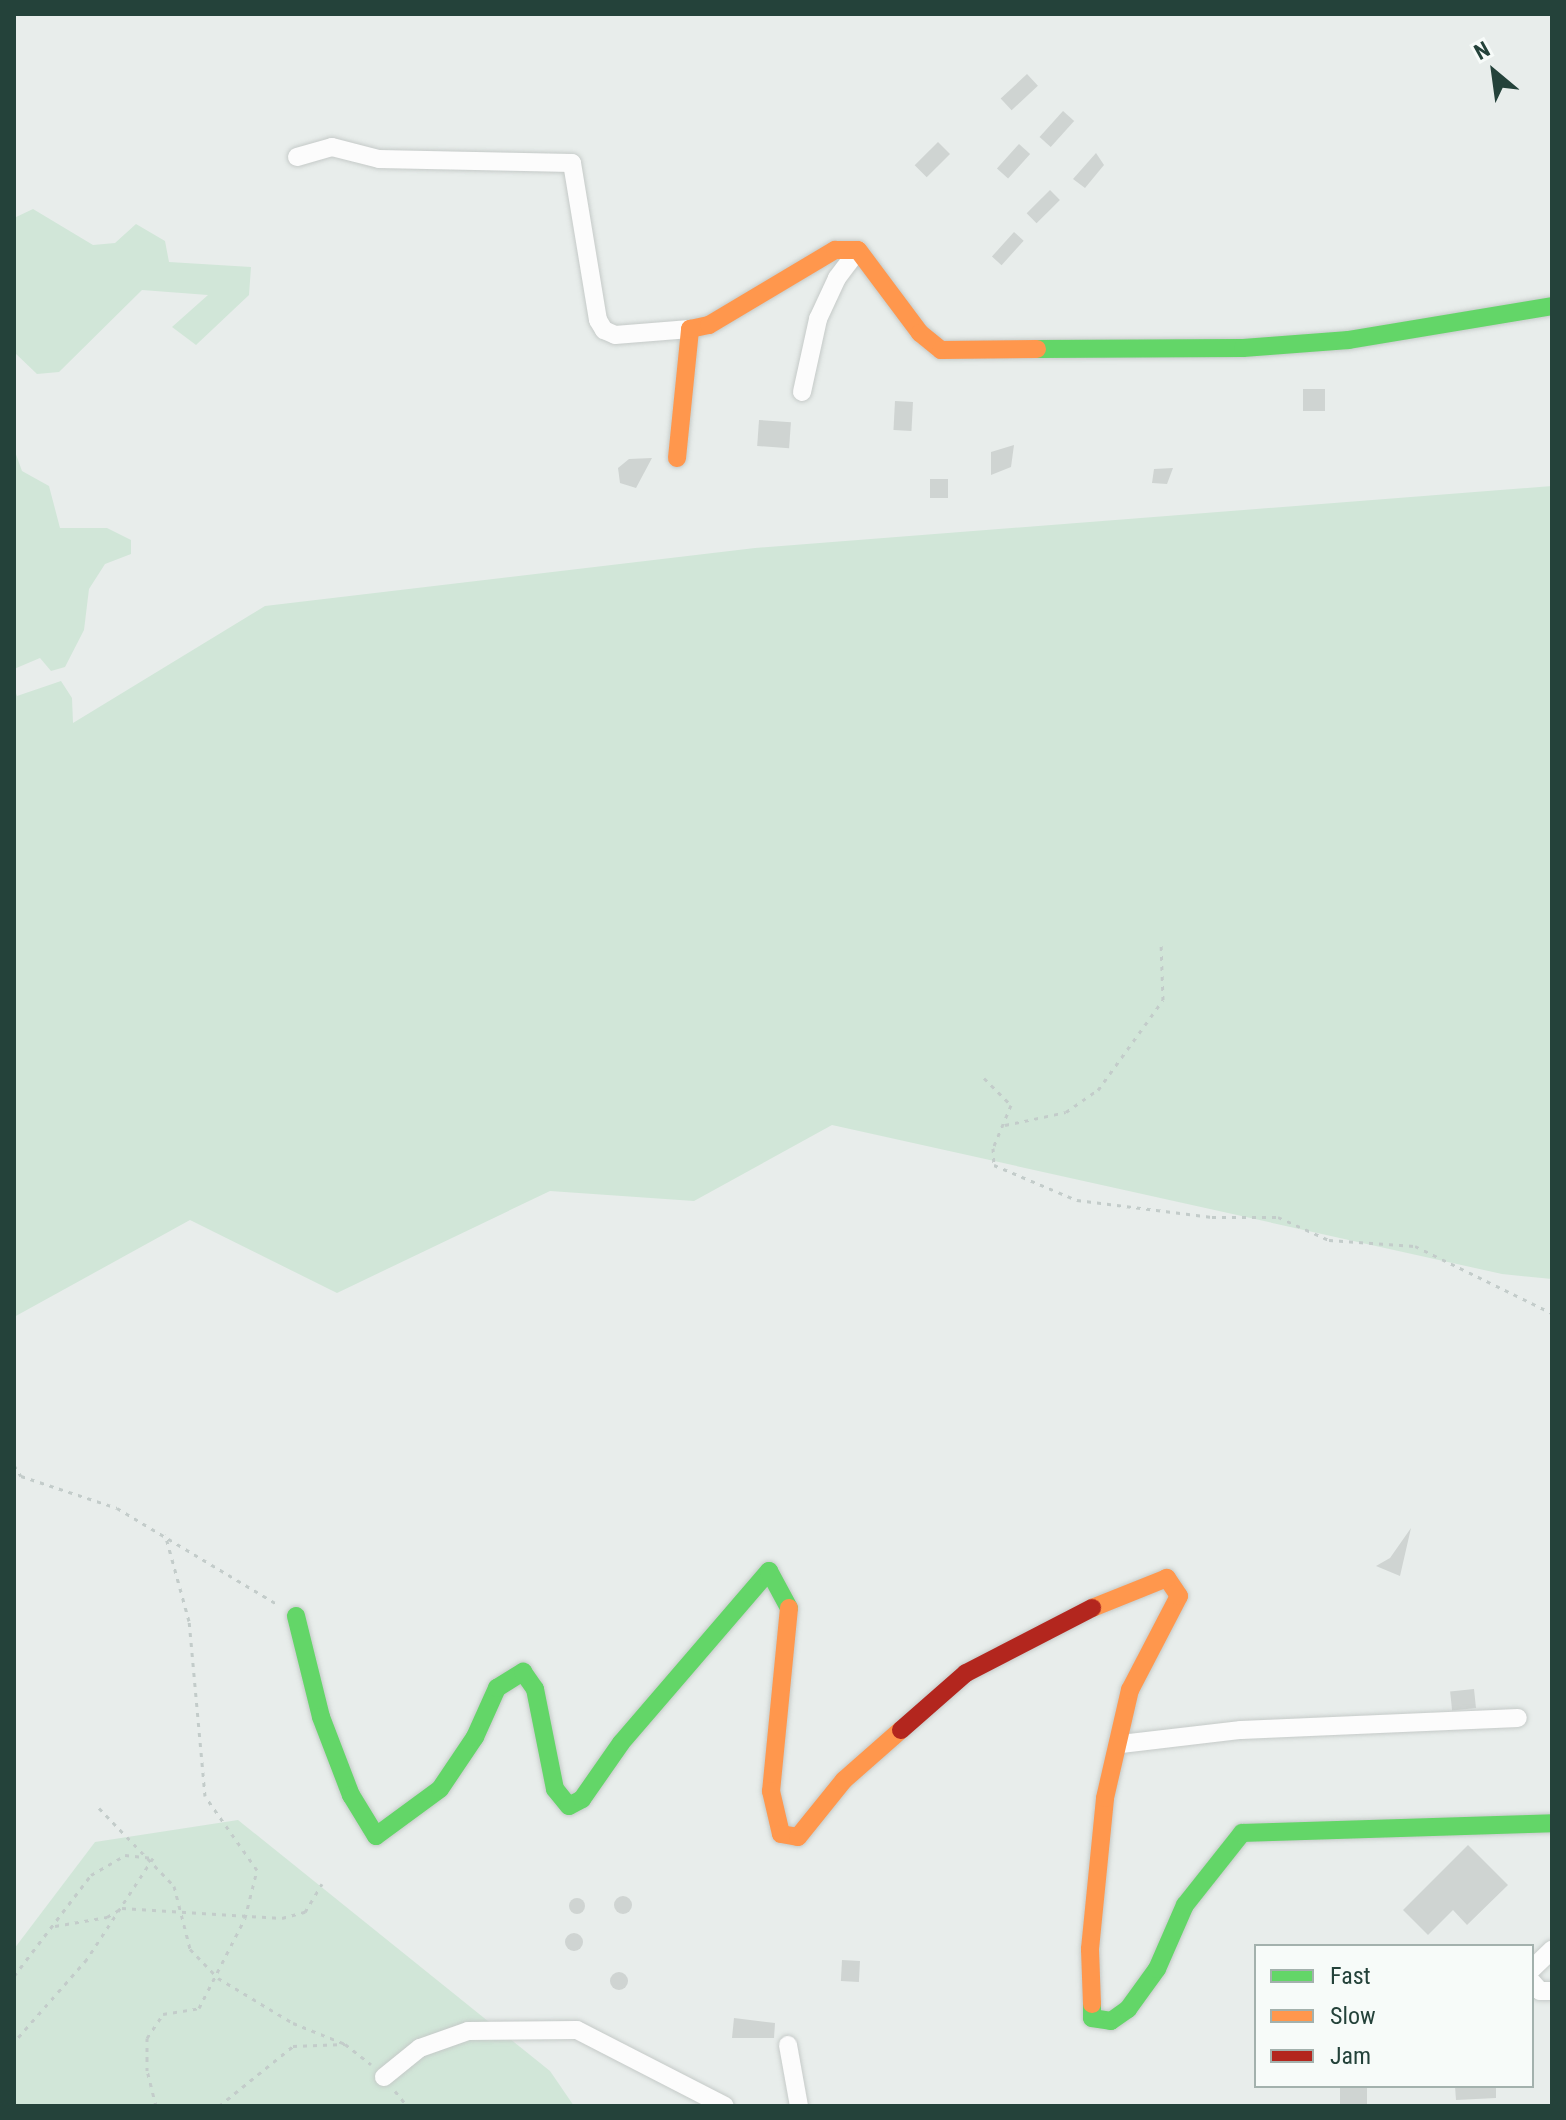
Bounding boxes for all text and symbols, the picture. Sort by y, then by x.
north arrow [1454,32,1534,112]
text: N [1470,36,1494,65]
legend [1254,1944,1534,2088]
text: Fast [1330,1962,1371,1990]
text: Slow [1330,2002,1376,2030]
text: Jam [1330,2042,1371,2070]

